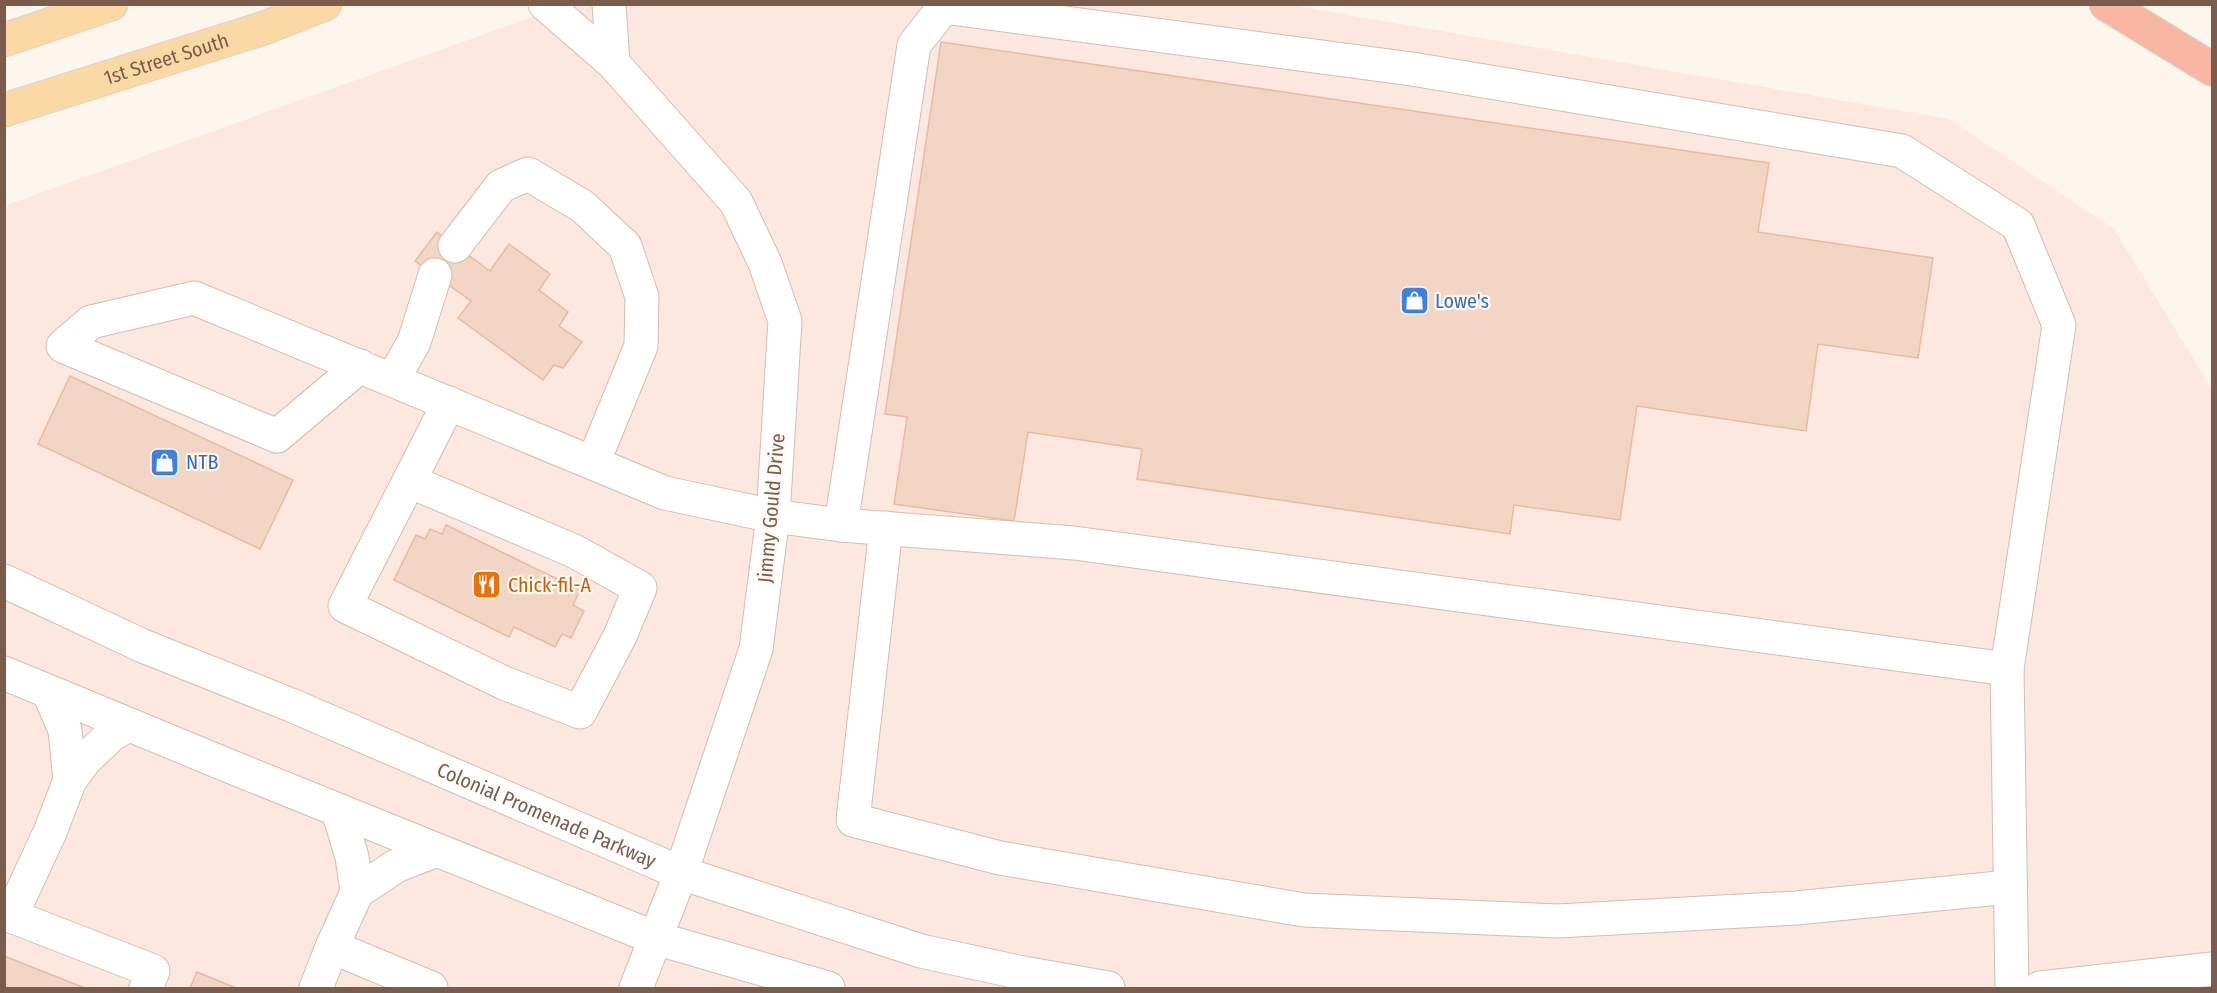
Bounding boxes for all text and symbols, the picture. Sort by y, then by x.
street label: 1st Street South [101,28,232,90]
shop icon: Lowe's [1398,285,1430,317]
place label: Lowe's [1435,289,1489,313]
street label: Jimmy Gould Drive [753,432,789,584]
shop icon: NTB [149,446,181,478]
place label: NTB [186,450,218,474]
restaurant icon: Chick-fil-A [471,569,503,601]
place label: Chick-fil-A [508,573,592,597]
street label: Colonial Promenade Parkway [433,757,660,873]

